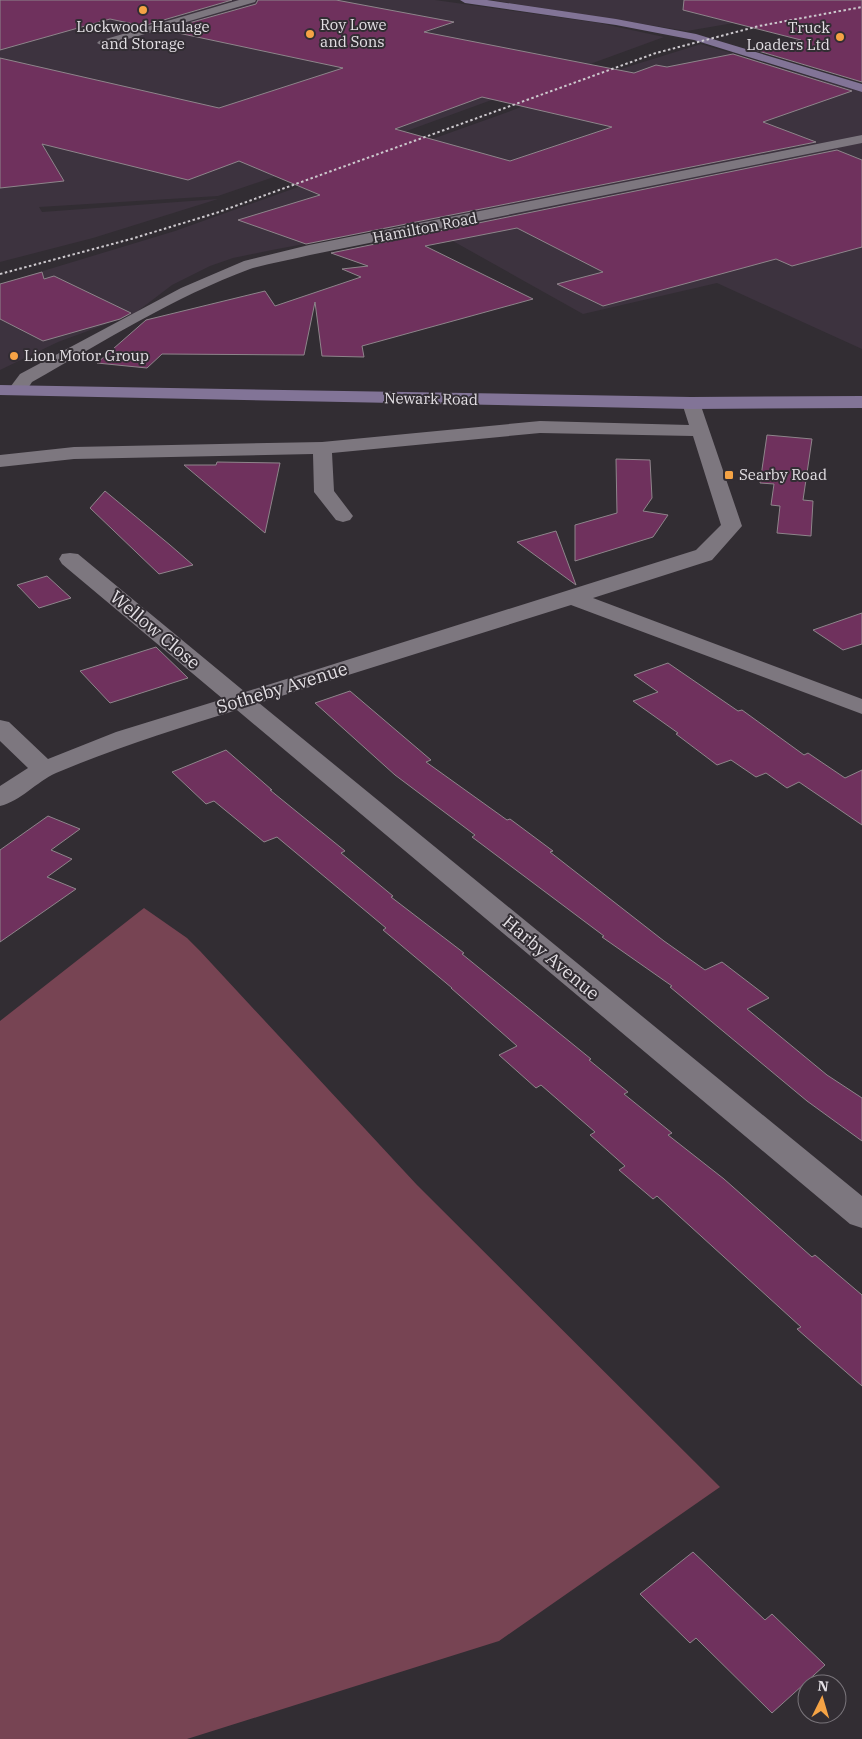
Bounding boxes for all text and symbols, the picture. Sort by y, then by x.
marker: Lockwood Haulage and Storage [137,4,149,16]
place label: Roy Lowe and Sons [320,15,387,51]
place label: Lockwood Haulage and Storage [76,17,210,53]
place label: Truck Loaders Ltd [747,18,830,54]
marker: Roy Lowe and Sons [304,28,316,40]
marker: Truck Loaders Ltd [834,31,846,43]
street label: Hamilton Road [371,208,479,247]
place label: Lion Motor Group [24,346,149,365]
marker: Lion Motor Group [8,350,20,362]
street label: Newark Road [384,388,478,409]
place label: Searby Road [739,465,827,484]
marker: Searby Road [723,469,735,481]
street label: Wellow Close [105,585,205,674]
street label: Sotheby Avenue [214,657,350,718]
street label: Harby Avenue [498,910,605,1005]
north arrow [797,1674,847,1724]
text: N [817,1677,829,1695]

